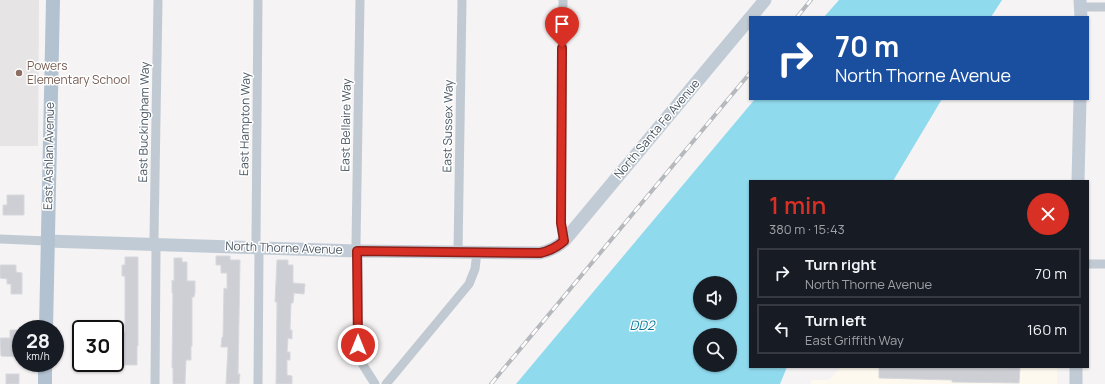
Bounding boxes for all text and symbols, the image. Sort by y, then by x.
pin [545,7.0,579,48]
icon: arrive [551,13,573,35]
text: 70 m [835,27,899,65]
icon: right [769,32,821,84]
place label: Powers Elementary School [27,57,130,88]
street label: East Buckingham Way [134,61,153,183]
text: North Thorne Avenue [835,63,1011,87]
marker: Powers Elementary School [14,68,24,78]
street label: East Hampton Way [235,71,254,176]
street label: North Santa Fe Avenue [610,75,703,182]
street label: East Bellaire Way [336,77,355,172]
street label: East Sussex Way [438,79,457,173]
street label: East Ashlan Avenue [39,102,58,210]
text: 1 min [769,188,826,221]
button: close [1027,193,1069,235]
text: 380 m · 15:43 [769,220,845,238]
street label: North Thorne Avenue [225,237,343,258]
text: Turn right [805,254,876,275]
icon: right [771,262,793,284]
text: 70 m [1035,263,1067,284]
text: North Thorne Avenue [805,275,932,293]
map controls [693,276,737,372]
button: sound [693,276,737,320]
text: Turn left [805,310,867,331]
water label: DD2 [630,316,656,334]
icon: left [771,318,793,340]
text: 160 m [1027,319,1067,340]
speed limit sign: 30 [72,320,124,372]
position arrow [337,324,379,366]
text: 28 [26,327,50,354]
button: search [693,328,737,372]
text: East Griffith Way [805,331,904,349]
text: km/h [26,349,50,363]

